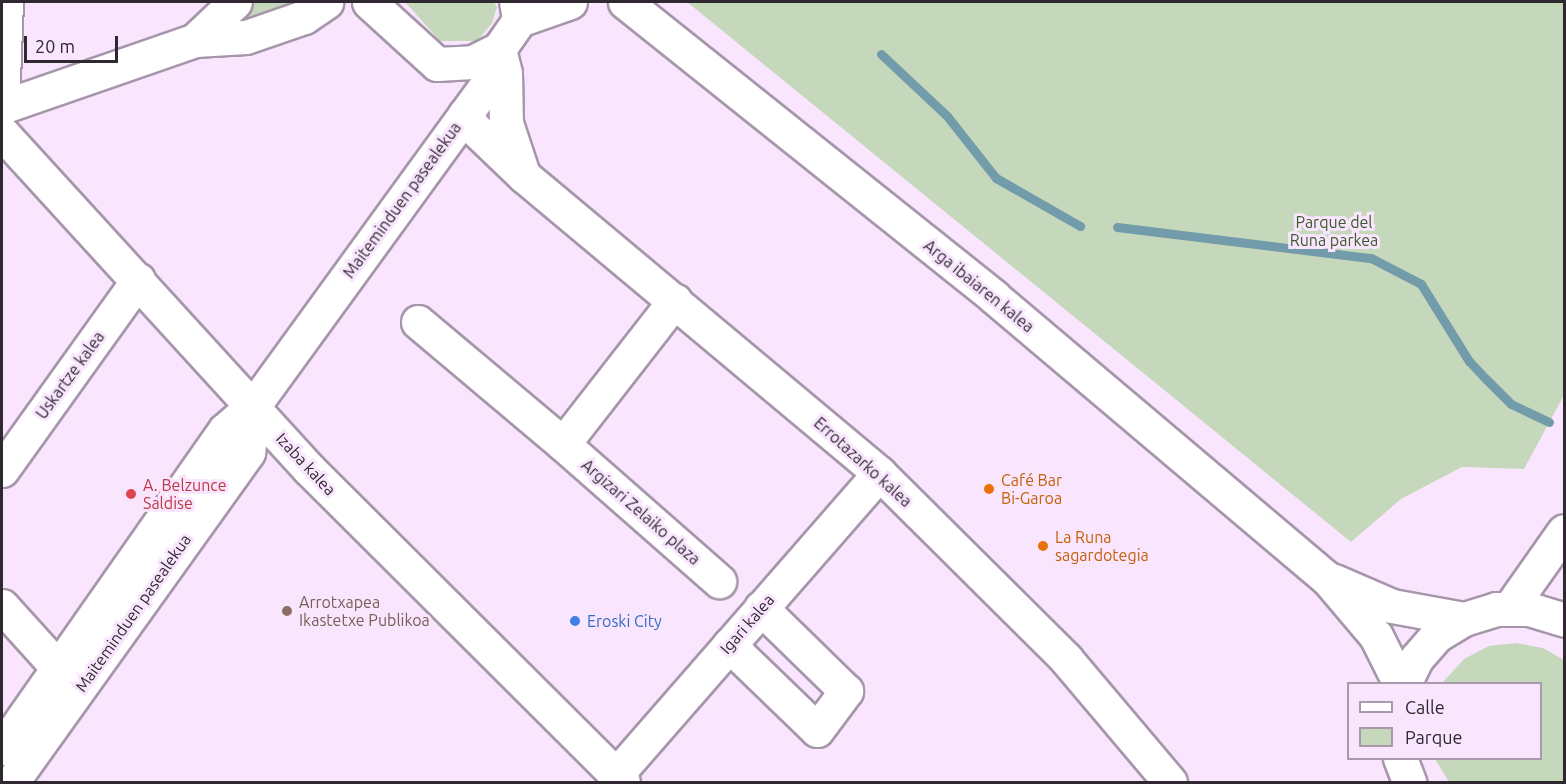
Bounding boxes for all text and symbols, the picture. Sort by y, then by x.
scale bar [27,24,122,62]
text: 20 m [35,36,75,56]
street label: Maiteminduen pasealekua [339,118,465,282]
park label: Parque del Runa parkea [1290,212,1378,250]
street label: Arga ibaiaren kalea [920,236,1038,336]
street label: Uskartze kalea [32,327,108,423]
street label: Errotazarko kalea [810,413,916,511]
street label: Izaba kalea [272,429,340,499]
street label: Argizari Zelaiko plaza [578,455,704,569]
place label: Café Bar Bi-Garoa [1001,470,1062,508]
place label: A. Belzunce Saldise [143,475,226,513]
marker: Café Bar Bi-Garoa [982,482,996,496]
marker: A. Belzunce Saldise [124,487,138,501]
place label: La Runa sagardotegia [1055,527,1149,565]
street label: Maiteminduen pasealekua [71,530,195,696]
marker: La Runa sagardotegia [1036,539,1050,553]
street label: Igari kalea [716,590,778,658]
place label: Arrotxapea Ikastetxe Publikoa [299,592,430,630]
marker: Arrotxapea Ikastetxe Publikoa [280,604,294,618]
place label: Eroski City [587,611,662,631]
marker: Eroski City [568,614,582,628]
legend [1347,682,1542,760]
text: Calle [1405,697,1445,717]
text: Parque [1405,727,1462,747]

